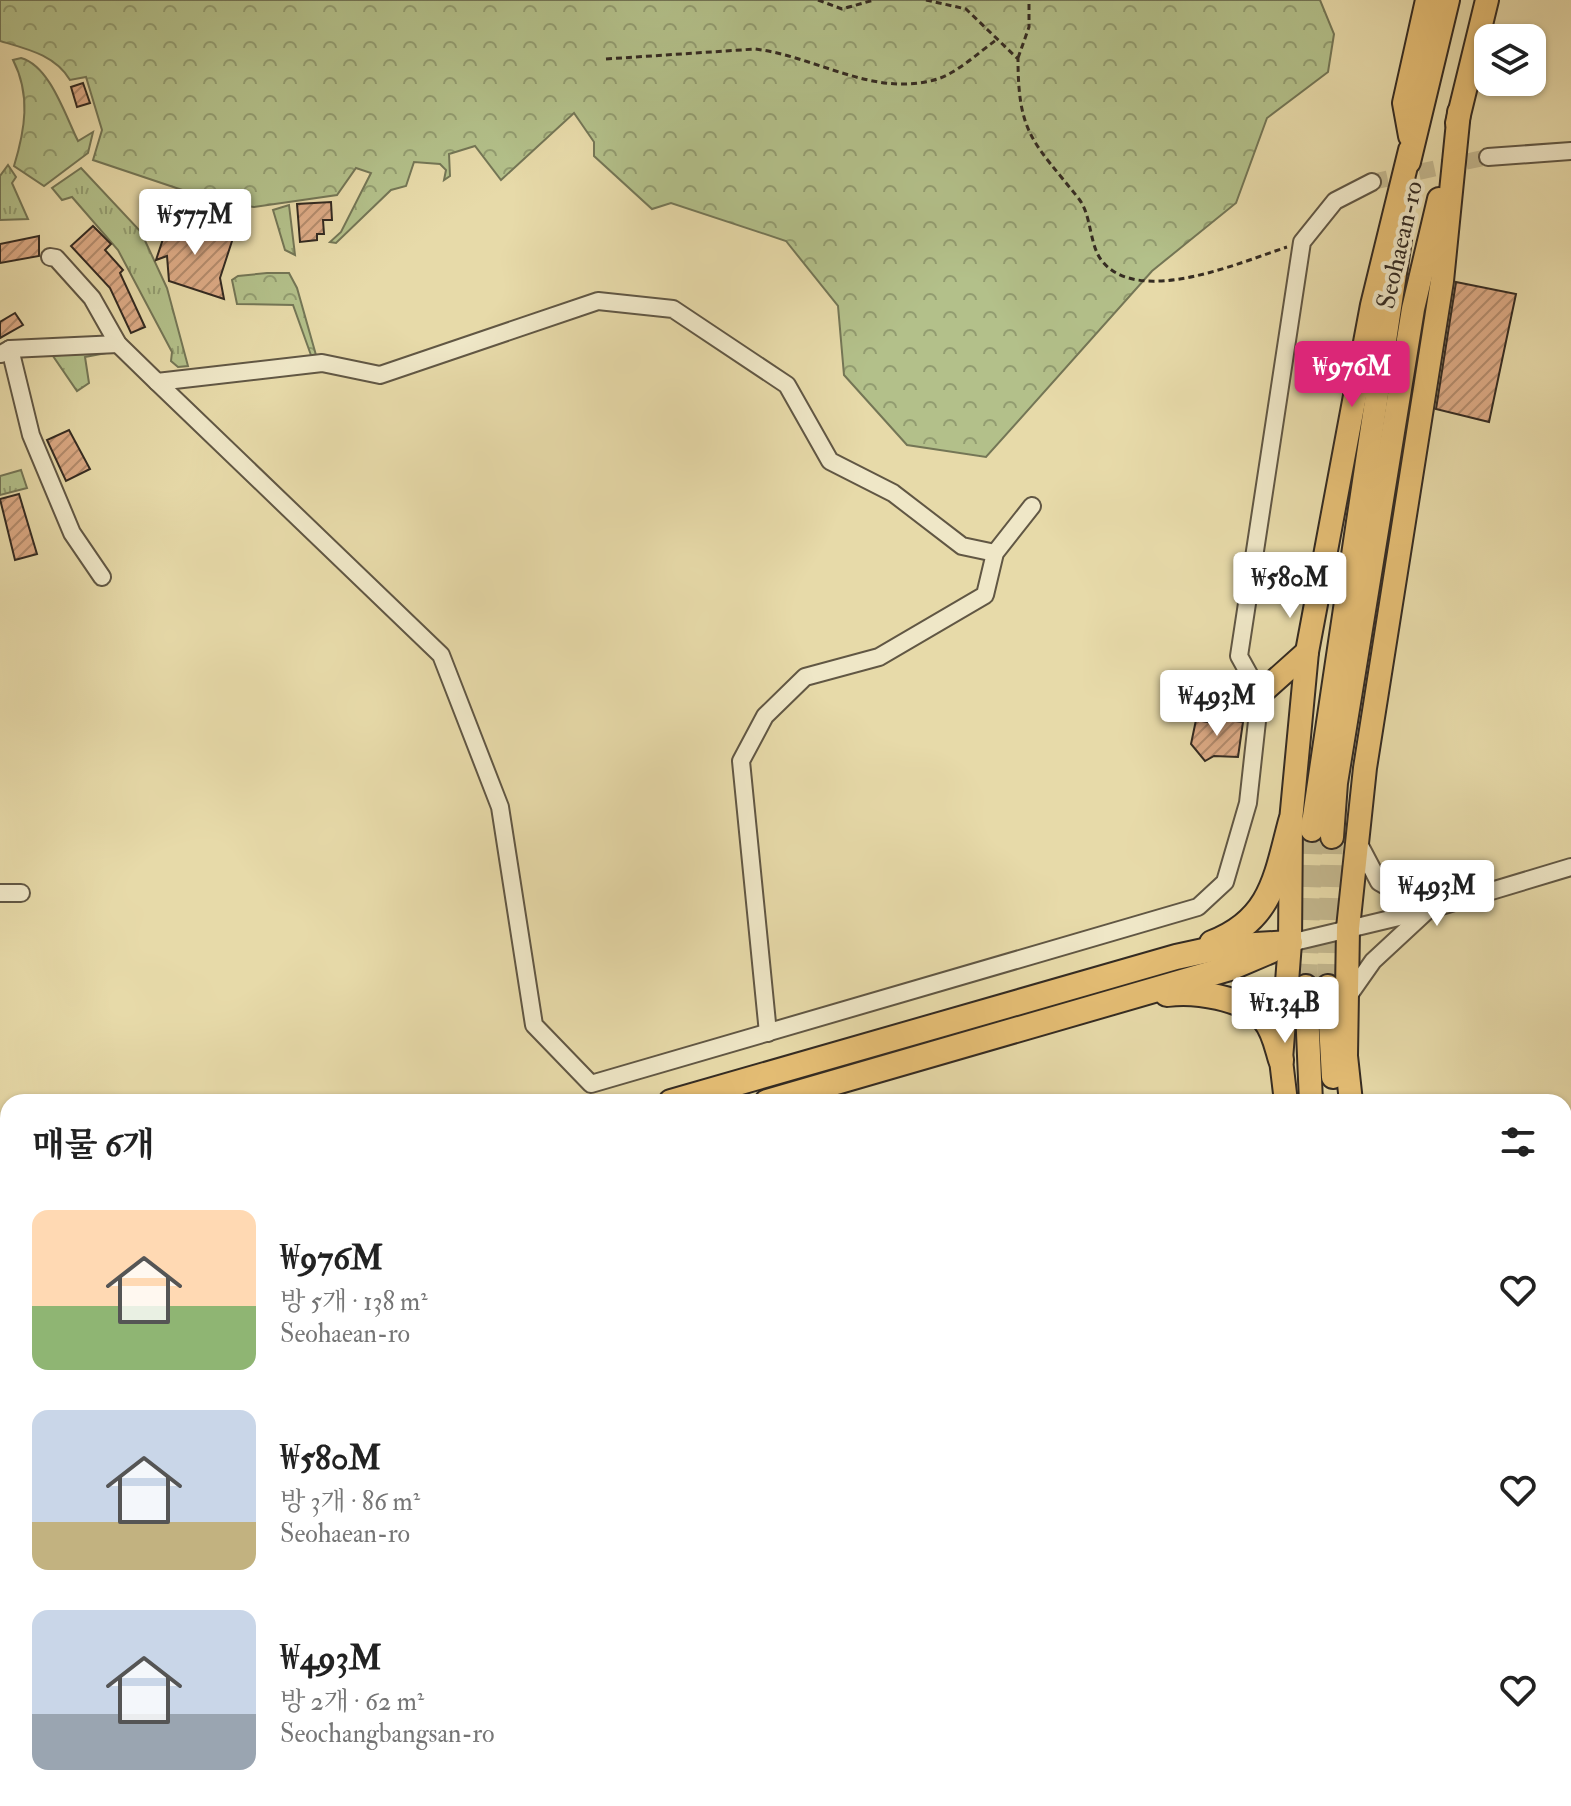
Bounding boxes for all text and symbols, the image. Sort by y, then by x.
map controls [1474,24,1546,96]
button: layers [1474,24,1546,96]
street label: Seohaean-ro [1370,178,1430,312]
pin: ₩577M [139,189,251,257]
text: ₩577M [157,199,233,231]
pin: ₩976M [1296,341,1408,409]
text: ₩976M [1313,351,1391,383]
pin: ₩580M [1234,552,1346,620]
text: ₩580M [1251,562,1329,594]
pin: ₩493M [1161,670,1273,738]
text: ₩493M [1178,680,1256,712]
pin: ₩493M [1381,860,1493,928]
text: ₩493M [1398,870,1476,902]
pin: ₩1.34B [1220,977,1350,1045]
text: ₩1.34B [1250,987,1320,1019]
icon: filters [1496,1120,1540,1164]
text: 매물 6개 [32,1124,155,1167]
text: ₩976M [280,1237,383,1280]
icon: home [96,1242,192,1338]
icon: heart [1496,1268,1540,1312]
text: 방 5개 · 138 m² [280,1286,428,1318]
text: Seohaean-ro [280,1318,410,1350]
text: ₩580M [280,1437,381,1480]
icon: home [96,1442,192,1538]
icon: heart [1496,1468,1540,1512]
text: 방 3개 · 86 m² [280,1486,420,1518]
text: Seohaean-ro [280,1518,410,1550]
text: ₩493M [280,1637,382,1680]
icon: home [96,1642,192,1738]
icon: heart [1496,1668,1540,1712]
text: 방 2개 · 62 m² [280,1686,424,1718]
text: Seochangbangsan-ro [280,1718,495,1750]

